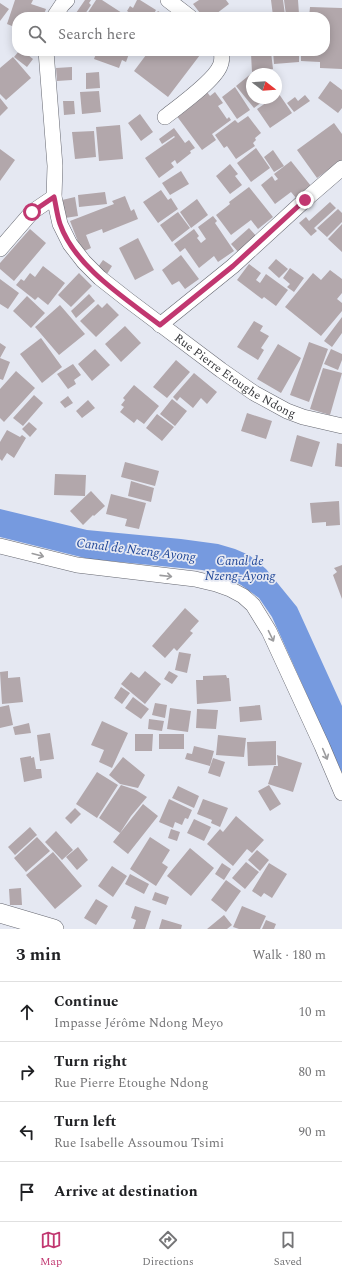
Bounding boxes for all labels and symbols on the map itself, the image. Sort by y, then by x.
north arrow [246,68,282,104]
route end [296,191,314,209]
route start [23,203,41,221]
street label: Rue Pierre Etoughe Ndong [170,329,298,423]
water label: Canal de Nzeng Ayong [75,533,198,567]
water label: Canal de Nzeng-Ayong [205,551,277,586]
one-way arrow [31,552,44,559]
one-way arrow [159,572,172,580]
one-way arrow [268,630,275,642]
one-way arrow [322,748,330,760]

